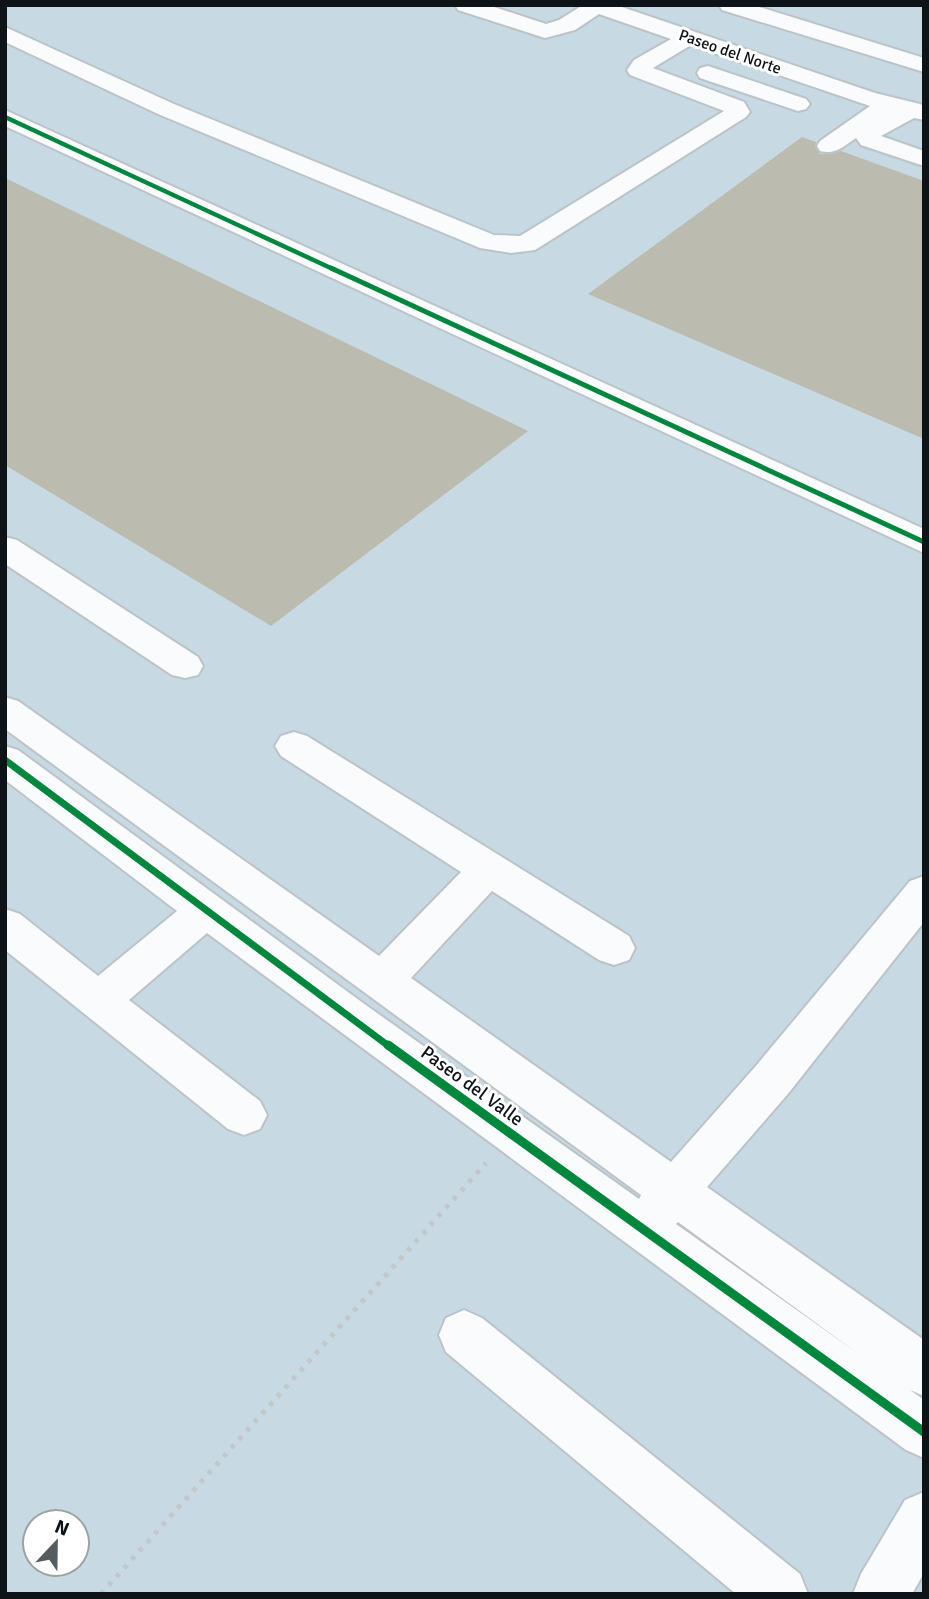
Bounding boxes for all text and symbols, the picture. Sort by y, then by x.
street label: Paseo del Norte [676,25,784,79]
street label: Paseo del Valle [416,1041,528,1131]
north arrow [21,1508,91,1578]
text: N [51,1515,73,1542]

